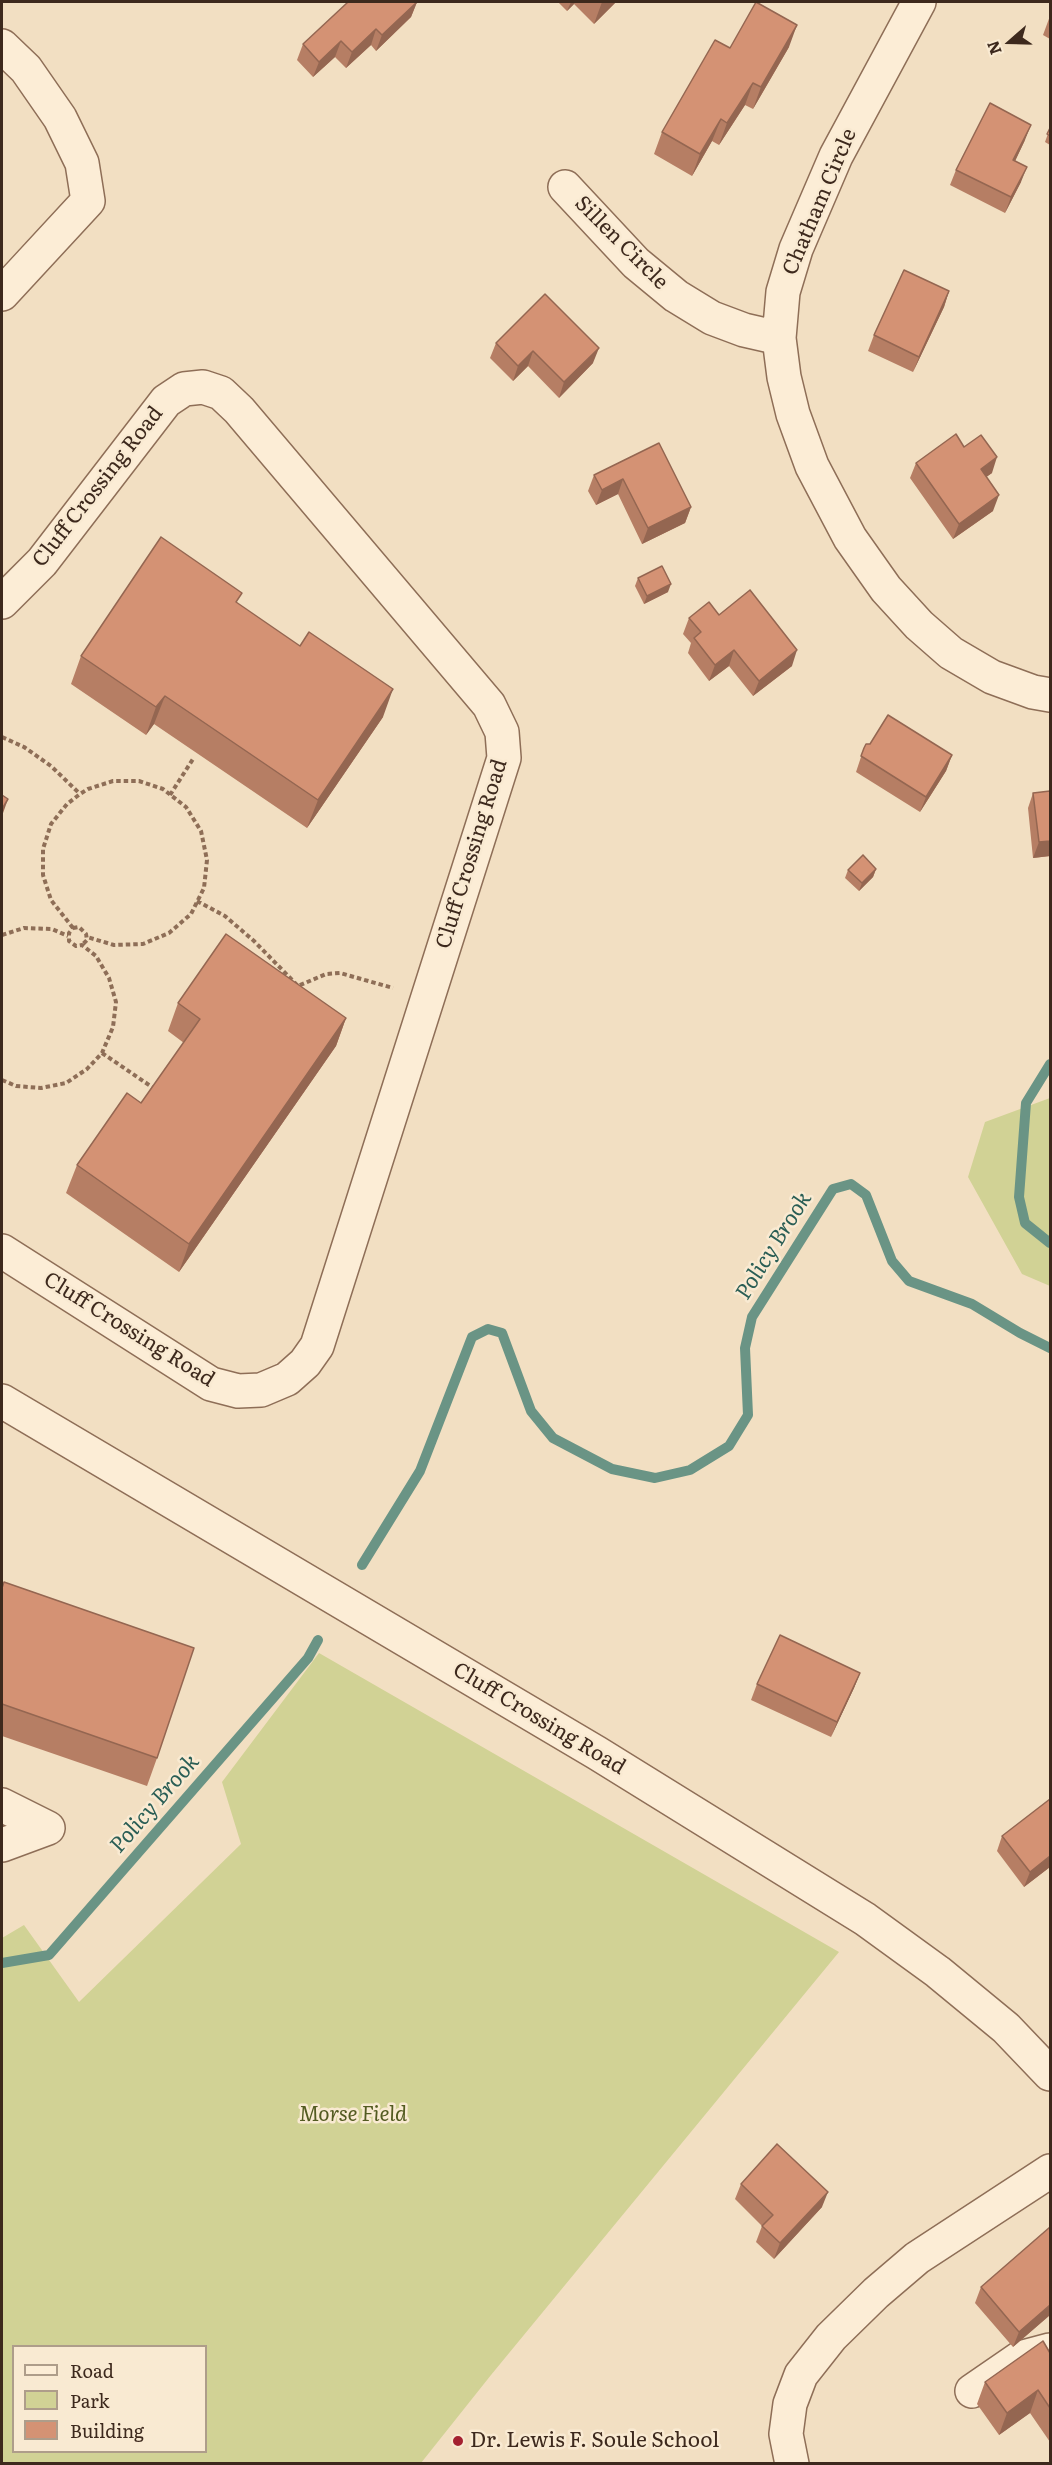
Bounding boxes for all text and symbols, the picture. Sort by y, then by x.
north arrow [980,12,1040,72]
text: N [980,38,1007,59]
street label: Chatham Circle [778,125,862,279]
street label: Sillen Circle [569,191,673,295]
street label: Cluff Crossing Road [27,402,169,572]
street label: Cluff Crossing Road [431,756,513,952]
water label: Policy Brook [730,1187,818,1305]
street label: Cluff Crossing Road [39,1267,219,1393]
street label: Cluff Crossing Road [448,1657,630,1781]
water label: Policy Brook [105,1749,205,1859]
park label: Morse Field [299,2102,407,2128]
legend [12,2345,207,2453]
text: Road [70,2357,114,2384]
text: Park [70,2387,109,2414]
text: Building [70,2417,144,2444]
place label: Dr. Lewis F. Soule School [470,2428,719,2454]
marker: Dr. Lewis F. Soule School [451,2434,465,2448]

